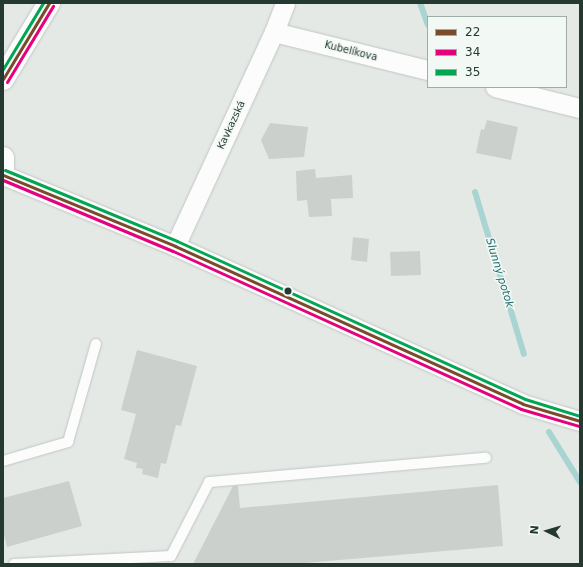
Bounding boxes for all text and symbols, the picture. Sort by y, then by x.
legend [427,16,567,88]
text: 22 [465,25,480,39]
street label: Kubelíkova [323,39,379,63]
text: 34 [465,45,480,59]
text: 35 [465,65,480,79]
street label: Kavkazská [214,99,248,151]
water label: Slunný potok [482,237,516,309]
unlabelled marker [283,286,293,296]
north arrow [527,511,567,551]
text: N [528,525,541,535]

